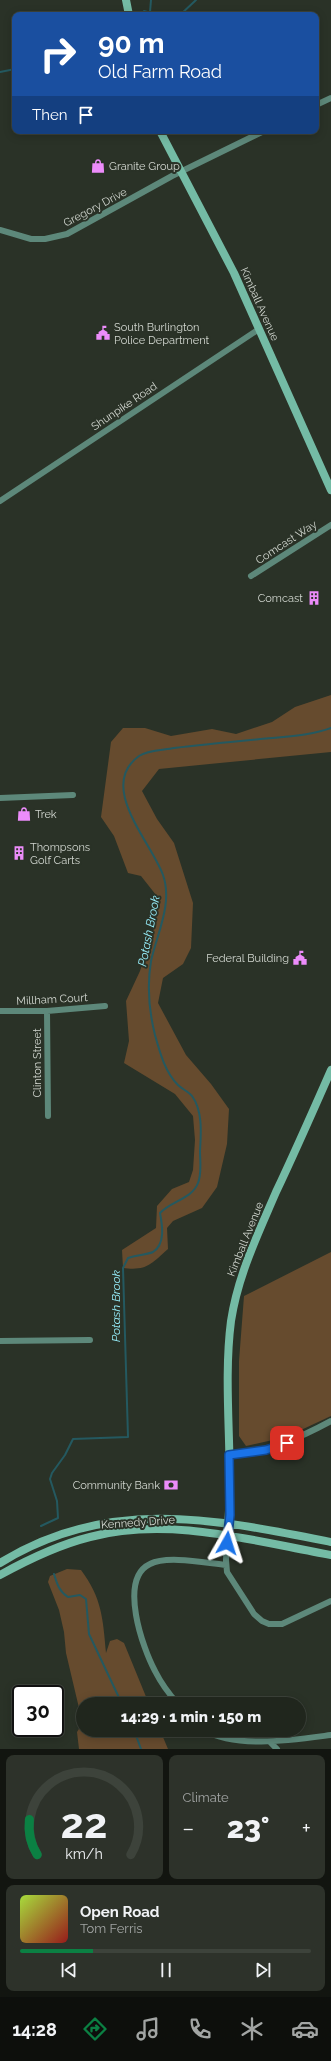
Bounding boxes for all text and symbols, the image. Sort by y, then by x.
text: 90 m [98,27,164,60]
icon: right [32,28,84,80]
text: Old Farm Road [98,61,222,82]
icon: arrive [75,104,97,126]
text: Then [32,106,67,124]
shop icon: Granite Group [90,158,106,174]
place label: Granite Group [109,160,180,173]
street label: Gregory Drive [61,185,130,230]
street label: Kimball Avenue [238,265,282,343]
place label: South Burlington Police Department [114,321,209,347]
public building icon: South Burlington Police Department [95,325,111,341]
street label: Shunpike Road [89,380,160,433]
street label: Comcast Way [253,518,319,567]
building icon: Comcast [306,590,322,606]
place label: Comcast [258,592,303,605]
shop icon: Trek [16,806,32,822]
place label: Trek [35,808,57,821]
place label: Thompsons Golf Carts [30,841,90,867]
building icon: Thompsons Golf Carts [11,845,27,861]
water label: Potash Brook [135,894,163,968]
public building icon: Federal Building [292,950,308,966]
place label: Federal Building [206,952,289,965]
street label: Millham Court [16,991,88,1008]
street label: Clinton Street [31,1028,44,1098]
street label: Kimball Avenue [225,1200,267,1278]
water label: Potash Brook [109,1269,123,1342]
pin [270,1426,304,1460]
icon: arrive [276,1432,298,1454]
bank icon: Community Bank [163,1477,179,1493]
place label: Community Bank [73,1479,160,1492]
street label: Kennedy Drive [101,1513,176,1532]
position arrow [206,1522,248,1564]
speed limit sign: 30 [12,1685,64,1737]
text: 14:29 · 1 min · 150 m [121,1708,261,1726]
text: Climate [183,1790,229,1805]
text: 22 [61,1799,108,1848]
text: 23° [227,1810,270,1845]
text: − [183,1815,194,1841]
text: + [302,1815,311,1841]
text: km/h [65,1846,103,1862]
text: Open Road [80,1903,160,1921]
text: Tom Ferris [80,1921,143,1936]
icon: previous [58,1959,80,1981]
icon: pause [155,1959,177,1981]
icon: next [252,1959,274,1981]
icon: directions [81,2015,109,2043]
icon: music [134,2015,162,2043]
icon: phone [186,2015,214,2043]
icon: climate [238,2015,266,2043]
icon: car [291,2015,319,2043]
text: 14:28 [12,2019,57,2040]

